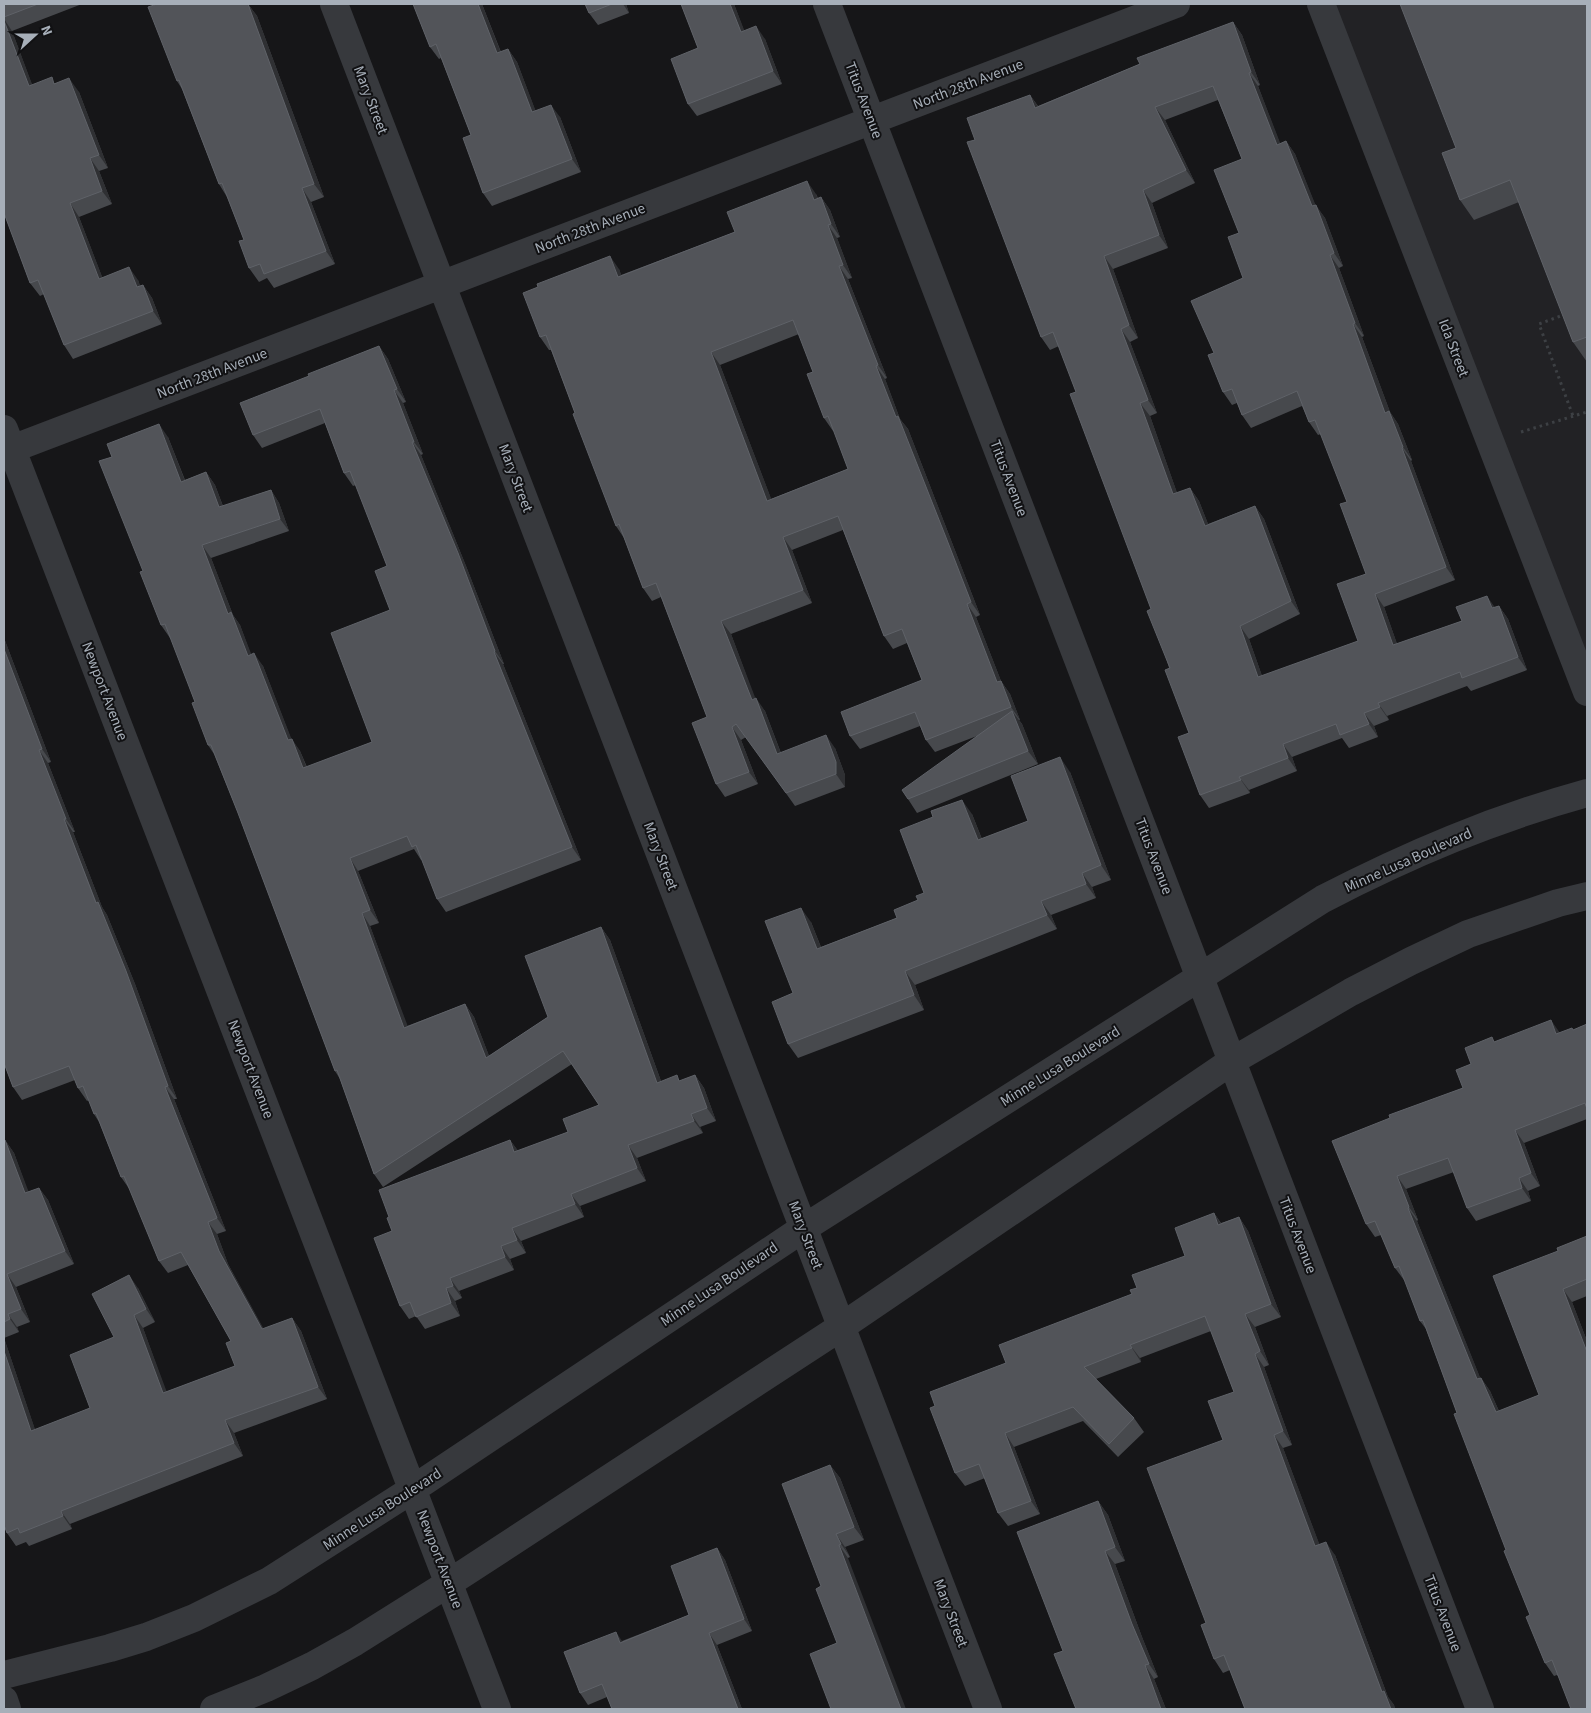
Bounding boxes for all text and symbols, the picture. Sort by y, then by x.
north arrow [10,10,60,60]
text: N [35,23,57,39]
street label: North 28th Avenue [910,54,1026,115]
street label: Titus Avenue [839,59,888,142]
street label: Mary Street [348,63,393,137]
street label: North 28th Avenue [532,198,648,259]
street label: Ida Street [1433,316,1474,380]
street label: North 28th Avenue [154,343,270,404]
street label: Titus Avenue [984,437,1033,520]
street label: Mary Street [493,441,538,515]
street label: Newport Avenue [76,639,133,743]
street label: Titus Avenue [1129,815,1178,898]
street label: Mary Street [638,819,683,893]
street label: Minne Lusa Boulevard [1341,823,1475,898]
street label: Newport Avenue [222,1017,279,1121]
street label: Minne Lusa Boulevard [996,1021,1124,1112]
street label: Titus Avenue [1273,1194,1322,1277]
street label: Mary Street [783,1198,828,1272]
street label: Minne Lusa Boulevard [656,1237,782,1332]
street label: Minne Lusa Boulevard [319,1463,446,1556]
street label: Newport Avenue [411,1507,468,1611]
street label: Titus Avenue [1418,1572,1467,1655]
street label: Mary Street [928,1576,973,1650]

